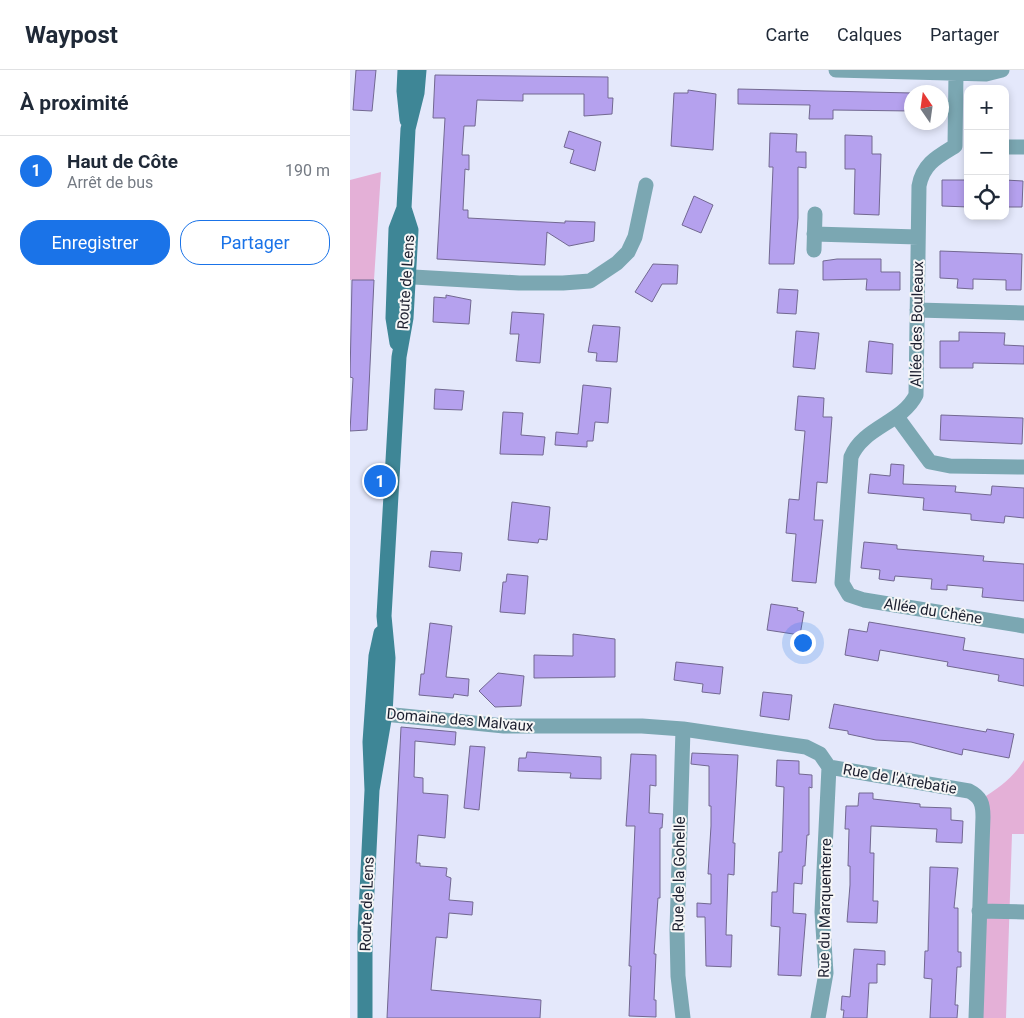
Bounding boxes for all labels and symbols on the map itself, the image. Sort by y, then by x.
north arrow [904,85,949,130]
street label: Route de Lens [394,234,418,330]
street label: Allée des Bouleaux [907,260,927,387]
pin: 1 [364,462,396,500]
street label: Allée du Chêne [883,594,984,628]
your location [790,630,816,656]
street label: Domaine des Malvaux [386,705,535,735]
street label: Rue de l'Atrebatie [842,760,958,798]
street label: Rue de la Gohelle [669,816,689,932]
street label: Rue du Marquenterre [815,838,835,978]
street label: Route de Lens [356,856,378,952]

